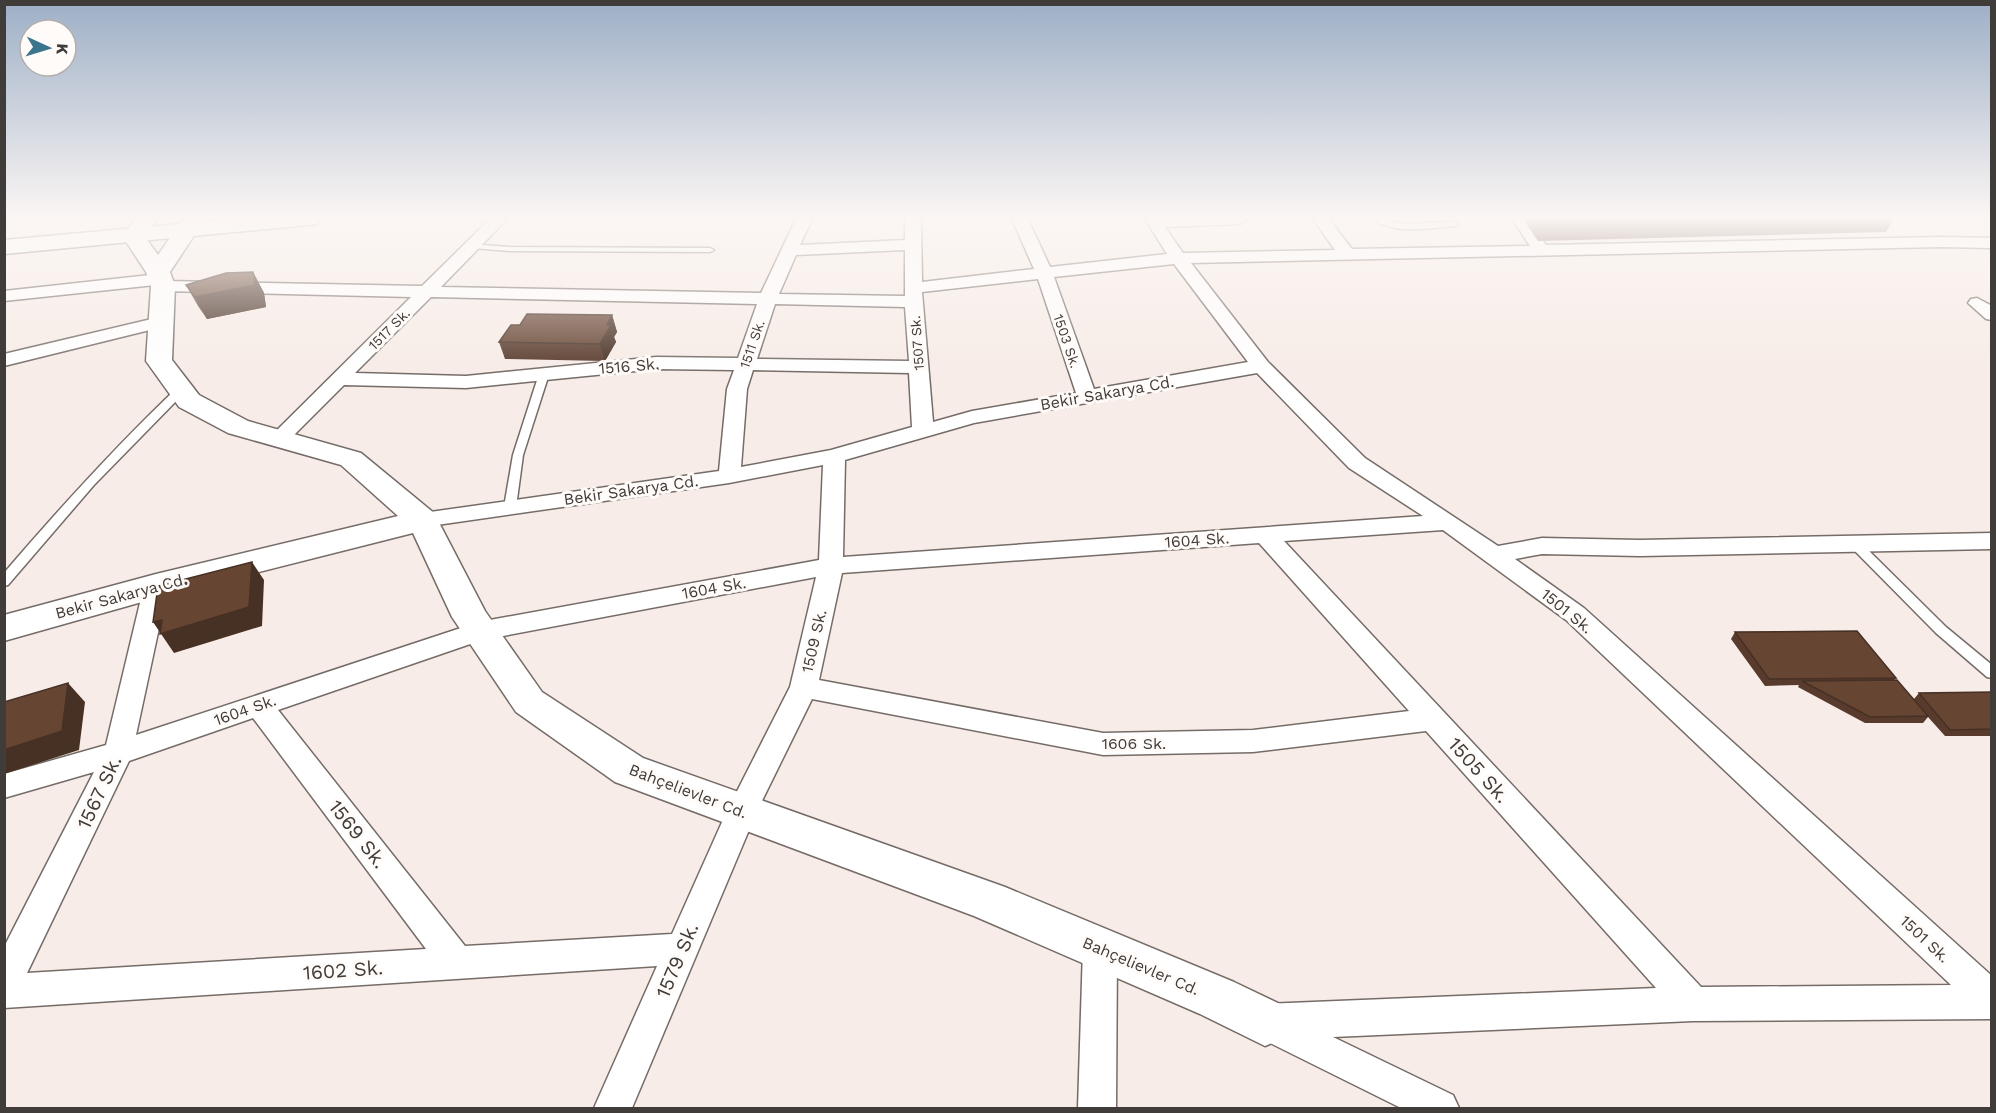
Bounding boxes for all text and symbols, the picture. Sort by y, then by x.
north arrow [18,18,78,78]
text: K [53,43,72,55]
street label: 1517 Sk. [365,305,413,353]
street label: 1503 Sk. [1050,312,1084,370]
street label: 1507 Sk. [907,315,927,371]
street label: 1511 Sk. [736,318,768,370]
street label: 1516 Sk. [598,354,660,378]
street label: Bekir Sakarya Cd. [1039,372,1175,414]
street label: Bekir Sakarya Cd. [562,471,700,509]
street label: 1604 Sk. [1164,528,1230,552]
street label: Bekir Sakarya Cd. [53,569,189,623]
street label: 1604 Sk. [680,573,748,603]
street label: 1501 Sk. [1537,584,1597,638]
street label: 1509 Sk. [797,607,831,675]
street label: 1604 Sk. [211,690,279,730]
street label: 1505 Sk. [1443,732,1515,808]
street label: 1606 Sk. [1102,734,1166,753]
street label: 1567 Sk. [72,751,126,833]
street label: Bahçelievler Cd. [626,760,750,822]
street label: 1569 Sk. [324,795,392,873]
street label: 1501 Sk. [1896,911,1954,967]
street label: 1579 Sk. [650,919,704,1001]
street label: Bahçelievler Cd. [1080,933,1202,999]
street label: 1602 Sk. [302,955,384,985]

